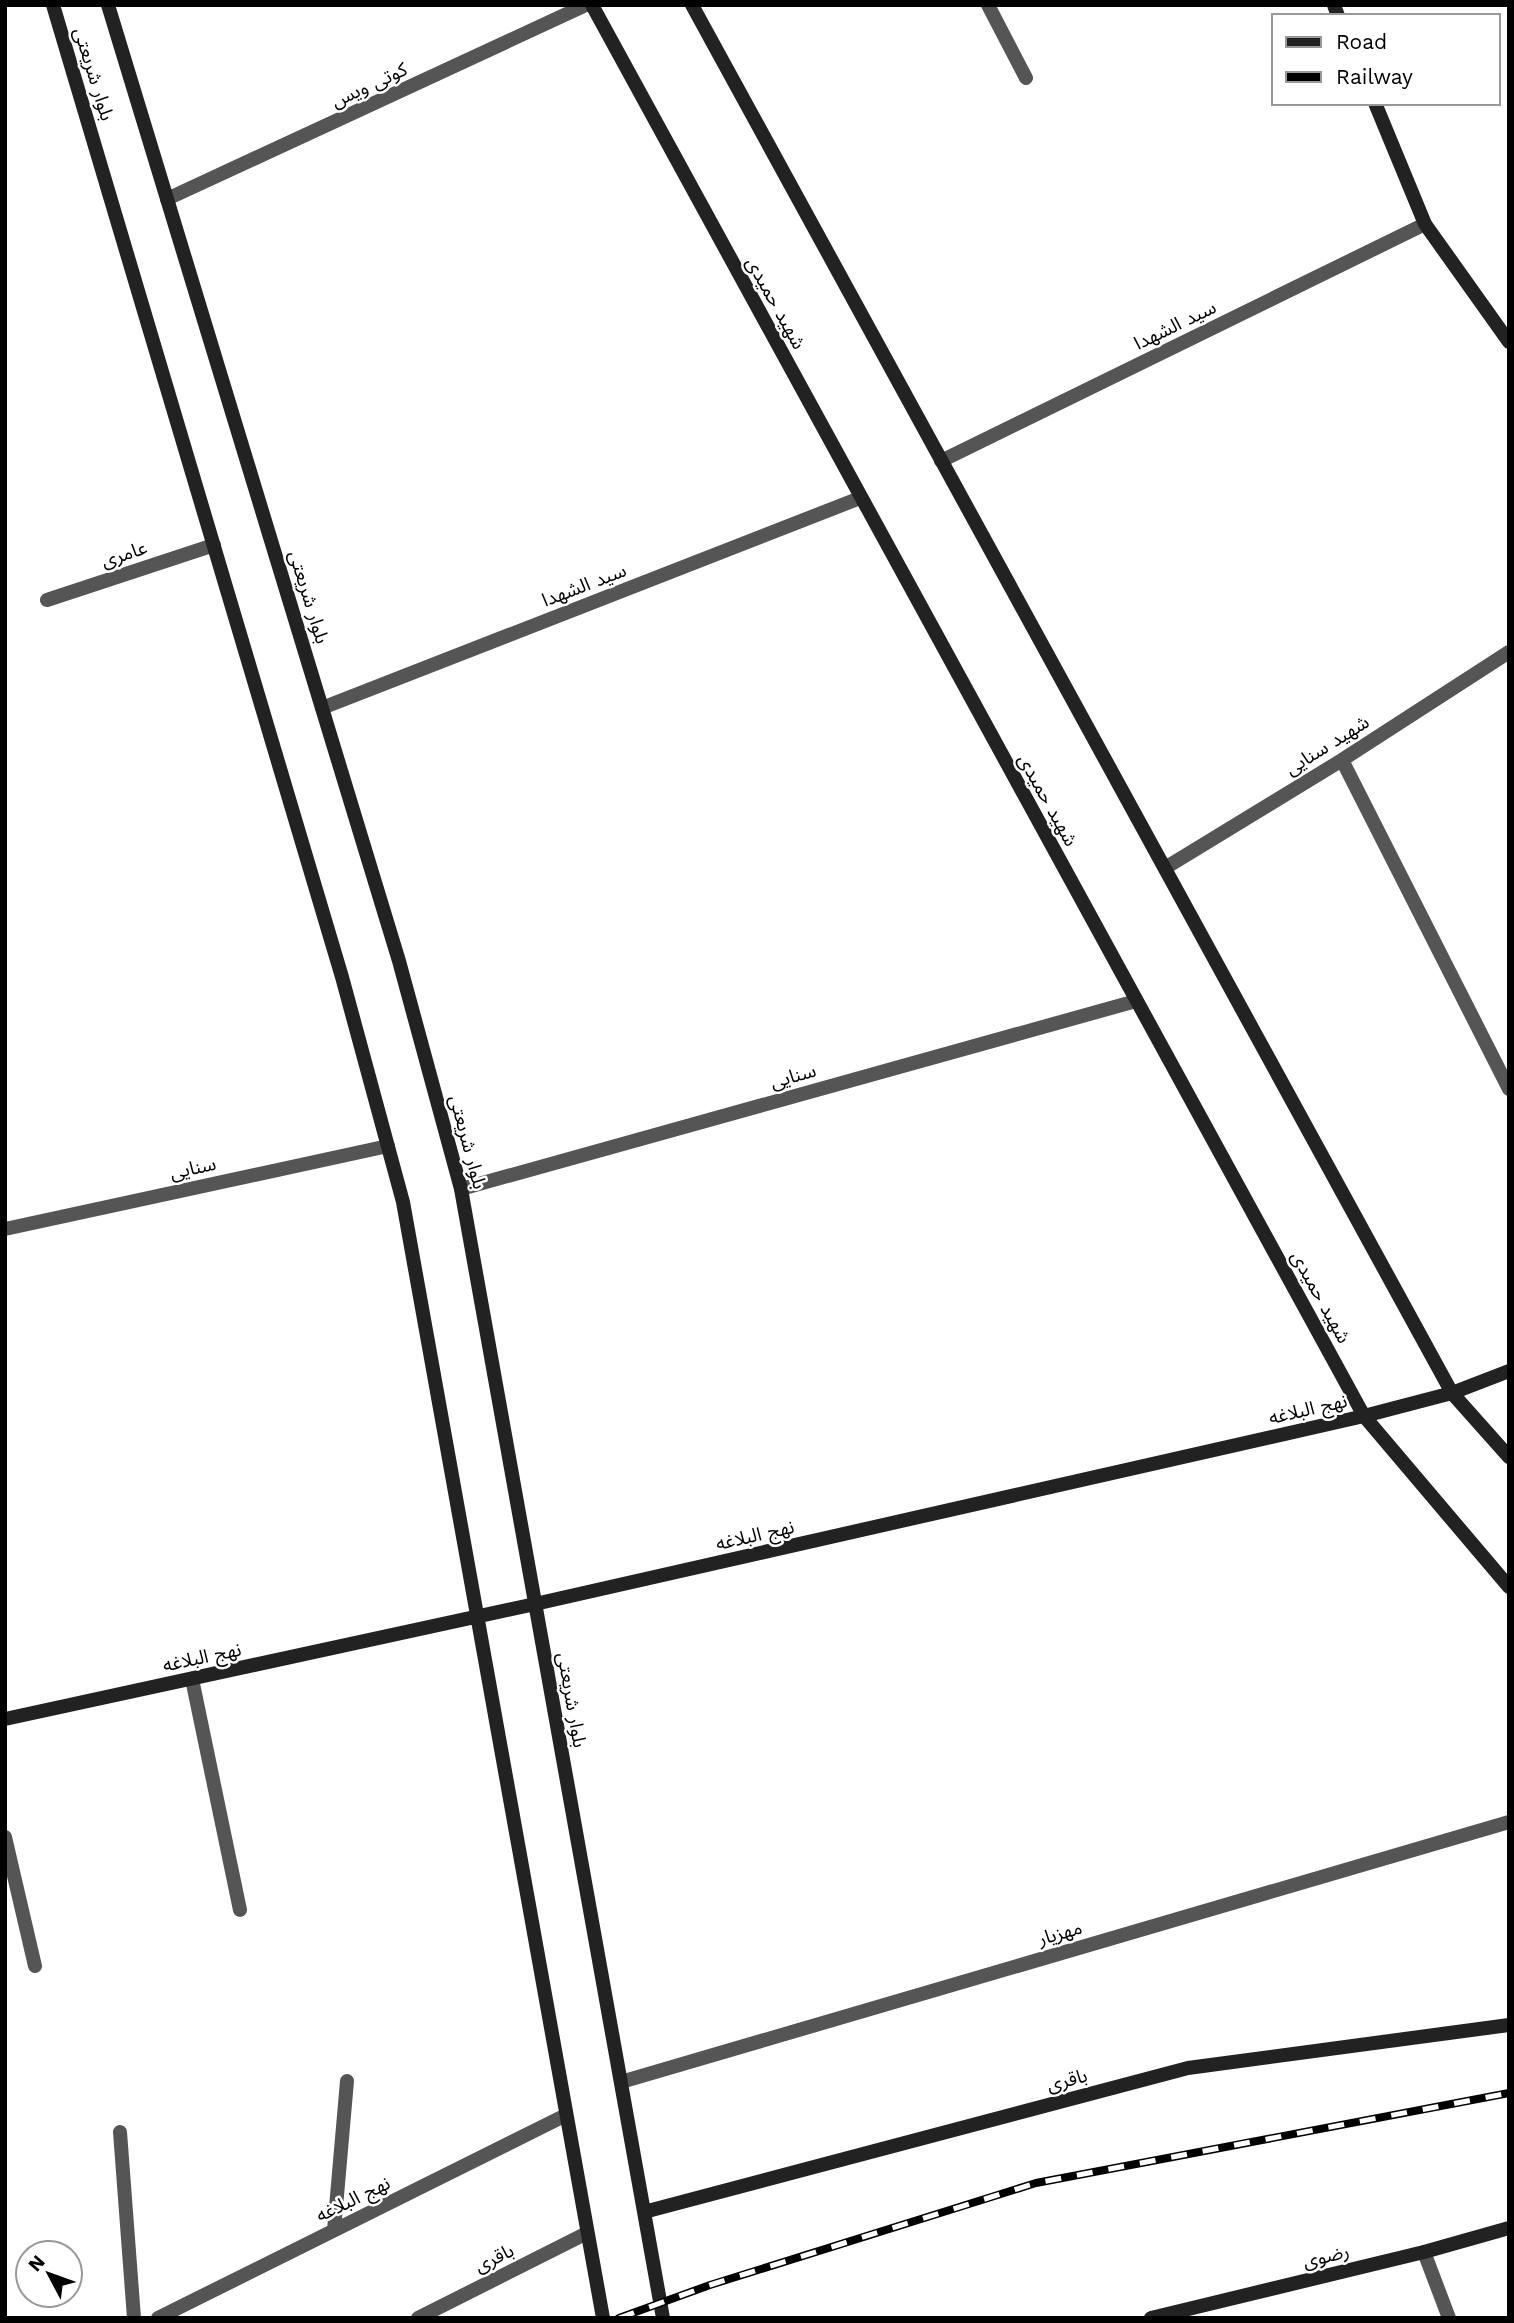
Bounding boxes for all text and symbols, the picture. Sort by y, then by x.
legend [1272,14,1500,105]
street label: بلوار شریعتی [69,25,119,123]
text: Road [1336,29,1387,54]
street label: کوتی ویس [327,57,412,113]
text: Railway [1336,64,1413,89]
street label: شهید حمیدی [741,253,811,353]
street label: سید الشهدا [1130,295,1220,355]
street label: عامری [98,536,150,572]
street label: بلوار شریعتی [284,548,334,646]
street label: سید الشهدا [539,558,629,612]
street label: شهید سنایی [1281,710,1373,780]
street label: شهید حمیدی [1013,750,1083,850]
street label: سنایی [767,1059,819,1093]
street label: بلوار شریعتی [444,1093,492,1191]
street label: سنایی [168,1152,218,1184]
street label: شهید حمیدی [1286,1247,1356,1347]
street label: نهج البلاغه [1267,1389,1350,1432]
street label: نهج البلاغه [714,1515,797,1558]
street label: نهج البلاغه [161,1637,244,1679]
street label: بلوار شریعتی [552,1651,592,1749]
street label: مهزیار [1034,1916,1085,1950]
street label: باقری [1044,2064,1090,2096]
street label: نهج البلاغه [312,2171,395,2230]
north arrow [14,2239,84,2309]
street label: باقری [470,2239,518,2277]
street label: رضوی [1300,2239,1352,2273]
text: N [23,2250,50,2276]

